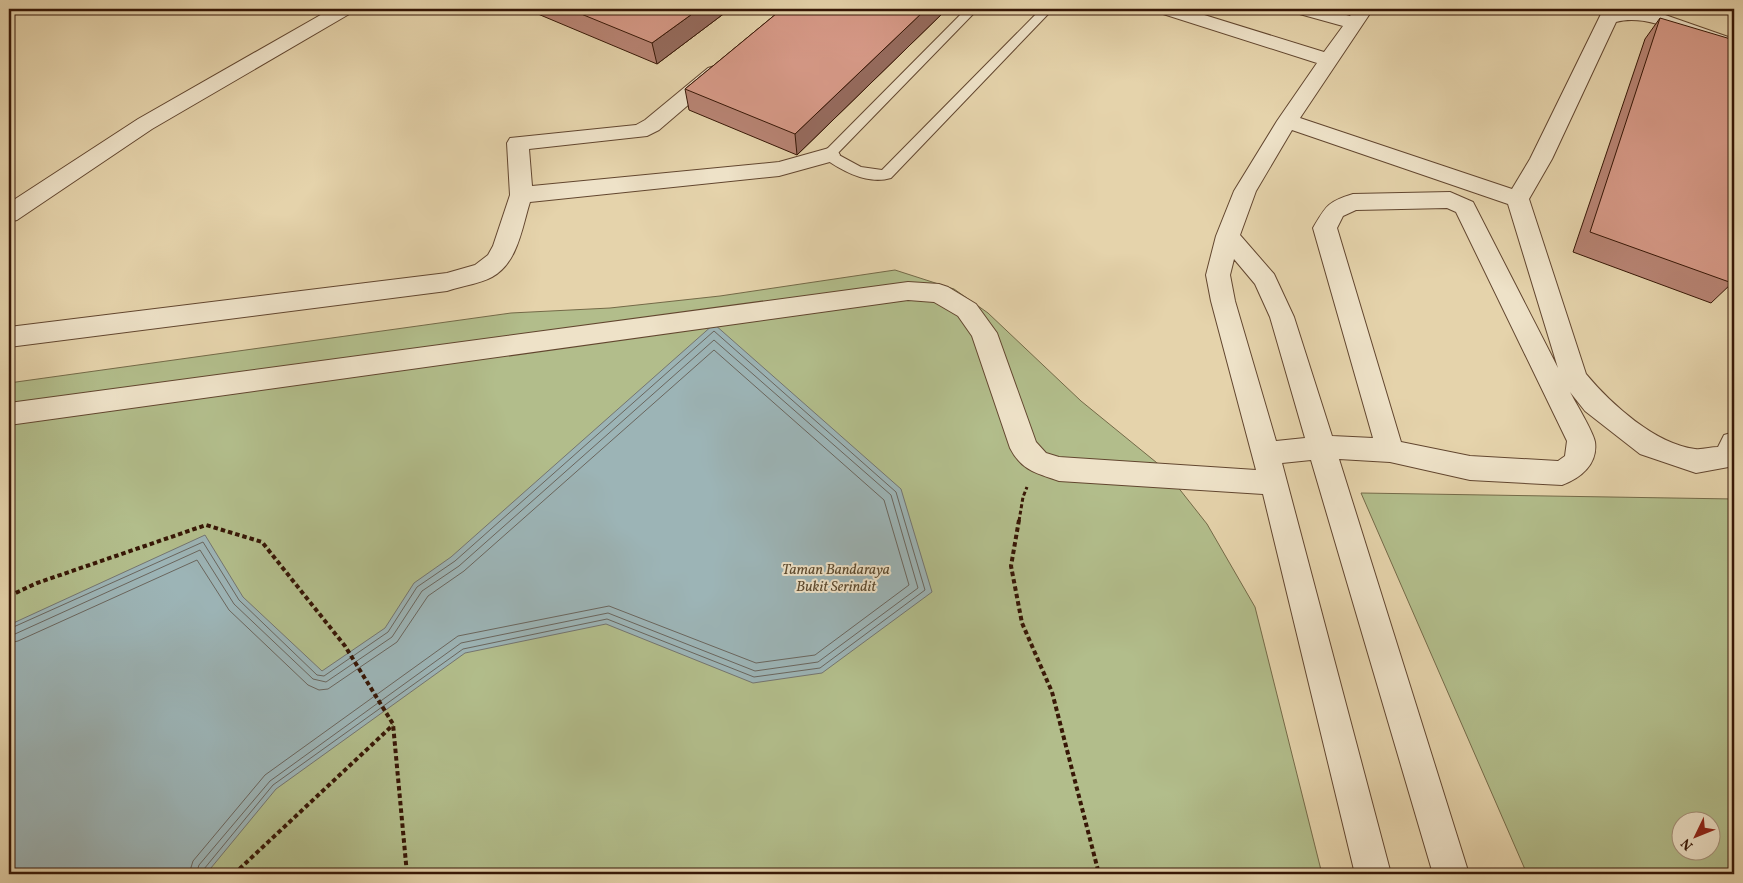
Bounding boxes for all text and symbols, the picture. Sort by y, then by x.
park label: Taman Bandaraya Bukit Serindit [782,560,890,598]
north arrow [1670,810,1720,860]
text: N [1677,834,1698,854]

